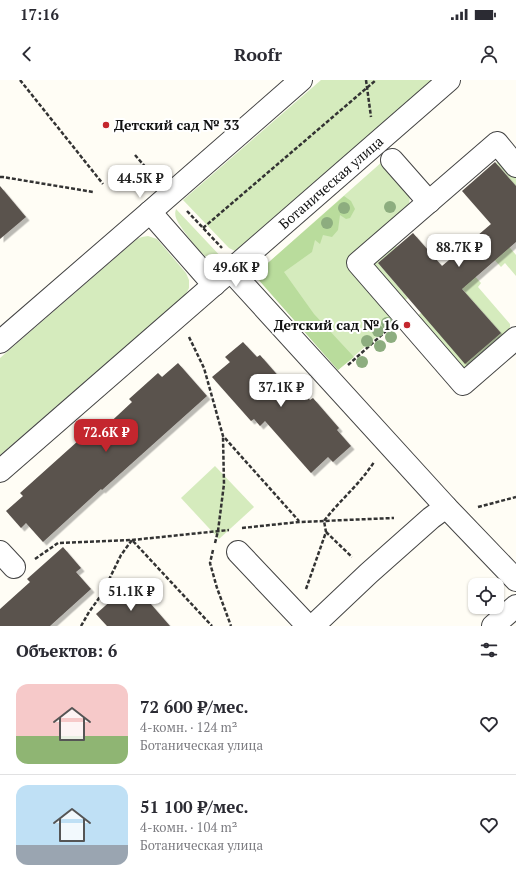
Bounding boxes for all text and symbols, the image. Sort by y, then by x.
text: 17:16 [20,4,59,24]
text: Roofr [234,42,282,66]
icon: back [16,43,38,65]
icon: person [478,43,500,65]
place label: Детский сад № 33 [114,115,239,134]
marker: Детский сад № 33 [101,120,111,130]
street label: Ботаническая улица [274,132,387,233]
pin: 44.5K ₽ [103,165,177,199]
text: 44.5K ₽ [117,169,163,187]
pin: 88.7K ₽ [422,234,496,268]
text: 88.7K ₽ [436,238,482,256]
pin: 49.6K ₽ [199,254,273,288]
text: 49.6K ₽ [213,258,259,276]
place label: Детский сад № 16 [274,315,399,334]
marker: Детский сад № 16 [402,320,412,330]
pin: 37.1K ₽ [244,374,318,408]
text: 37.1K ₽ [258,378,304,396]
pin: 72.6K ₽ [69,419,143,453]
text: 72.6K ₽ [83,423,129,441]
pin: 51.1K ₽ [94,578,168,612]
map controls [468,578,504,614]
button: locate [468,578,504,614]
text: 51.1K ₽ [108,582,154,600]
text: Объектов: 6 [16,639,117,662]
icon: filters [478,639,500,661]
text: 72 600 ₽/мес. [140,695,249,718]
icon: home [48,700,96,748]
icon: heart [478,713,500,735]
text: 4-комн. · 124 m² [140,718,237,736]
text: Ботаническая улица [140,736,263,754]
text: 51 100 ₽/мес. [140,795,249,818]
icon: home [48,801,96,849]
icon: heart [478,814,500,836]
text: 4-комн. · 104 m² [140,818,237,836]
text: Ботаническая улица [140,836,263,854]

